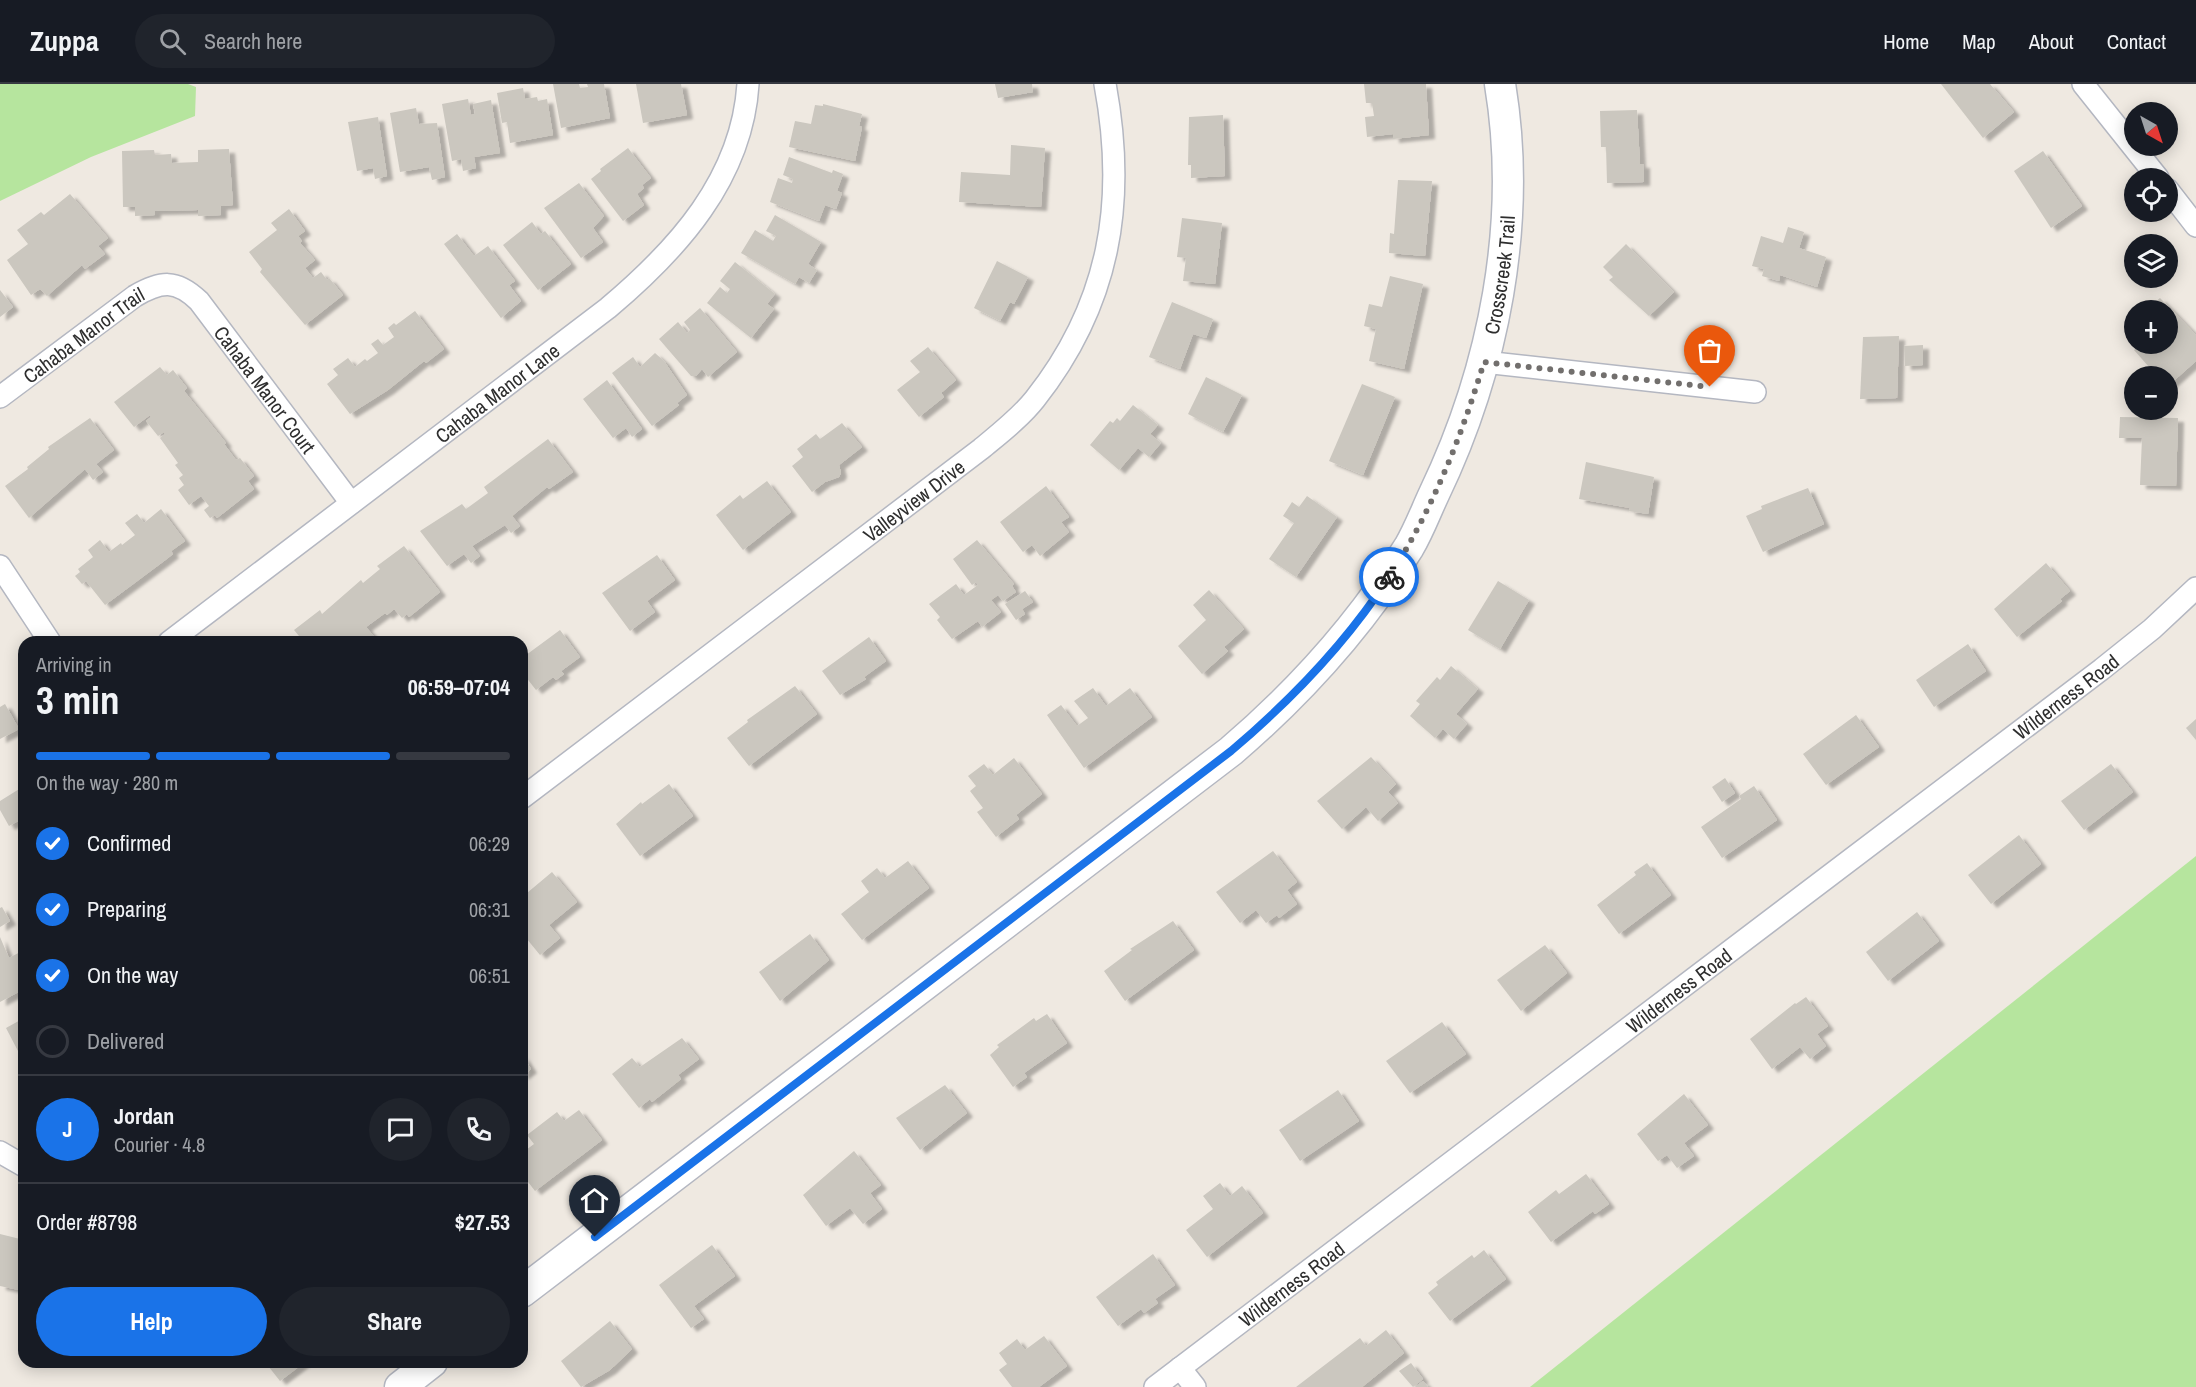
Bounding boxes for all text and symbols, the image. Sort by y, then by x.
search box [135,14,555,68]
text: Zuppa [30,22,99,60]
icon: search [156,25,189,58]
text: Search here [204,26,302,56]
text: Home [1883,27,1929,56]
text: Map [1962,27,1996,56]
text: About [2029,27,2074,56]
text: Contact [2107,27,2166,56]
north arrow [2124,102,2178,156]
map controls [2124,102,2178,420]
button: locate [2124,168,2178,222]
street label: Crosscreek Trail [1477,215,1520,337]
button: layers [2124,234,2178,288]
street label: Cahaba Manor Trail [17,280,148,389]
button: + [2124,300,2178,354]
street label: Cahaba Manor Court [208,320,322,459]
pin [1684,325,1735,387]
icon: bag [1693,334,1726,367]
street label: Cahaba Manor Lane [429,336,565,449]
button: − [2124,366,2178,420]
street label: Valleyview Drive [857,453,970,548]
courier [1359,547,1419,607]
icon: bike [1373,561,1406,594]
street label: Wilderness Road [2008,648,2124,745]
text: Arriving in [36,651,112,678]
text: 06:59–07:04 [408,672,510,702]
text: 3 min [36,674,120,726]
text: On the way · 280 m [36,769,178,796]
icon: check [36,827,69,860]
text: Confirmed [87,828,171,858]
text: 06:29 [469,830,510,857]
icon: check [36,893,69,926]
text: Preparing [87,894,166,924]
text: 06:31 [469,896,510,923]
street label: Wilderness Road [1620,941,1737,1039]
icon: check [36,959,69,992]
text: On the way [87,960,178,990]
text: 06:51 [469,962,510,989]
text: Delivered [87,1026,164,1056]
button: chat [369,1098,432,1161]
button: phone [447,1098,510,1161]
text: Jordan [114,1101,174,1131]
text: J [62,1114,73,1144]
text: Courier · 4.8 [114,1131,205,1158]
pin [569,1175,620,1237]
icon: home [578,1184,611,1217]
text: Order #8798 [36,1207,137,1237]
text: $27.53 [455,1207,510,1237]
street label: Wilderness Road [1233,1235,1350,1332]
button: Help [36,1287,267,1356]
button: Share [279,1287,510,1356]

